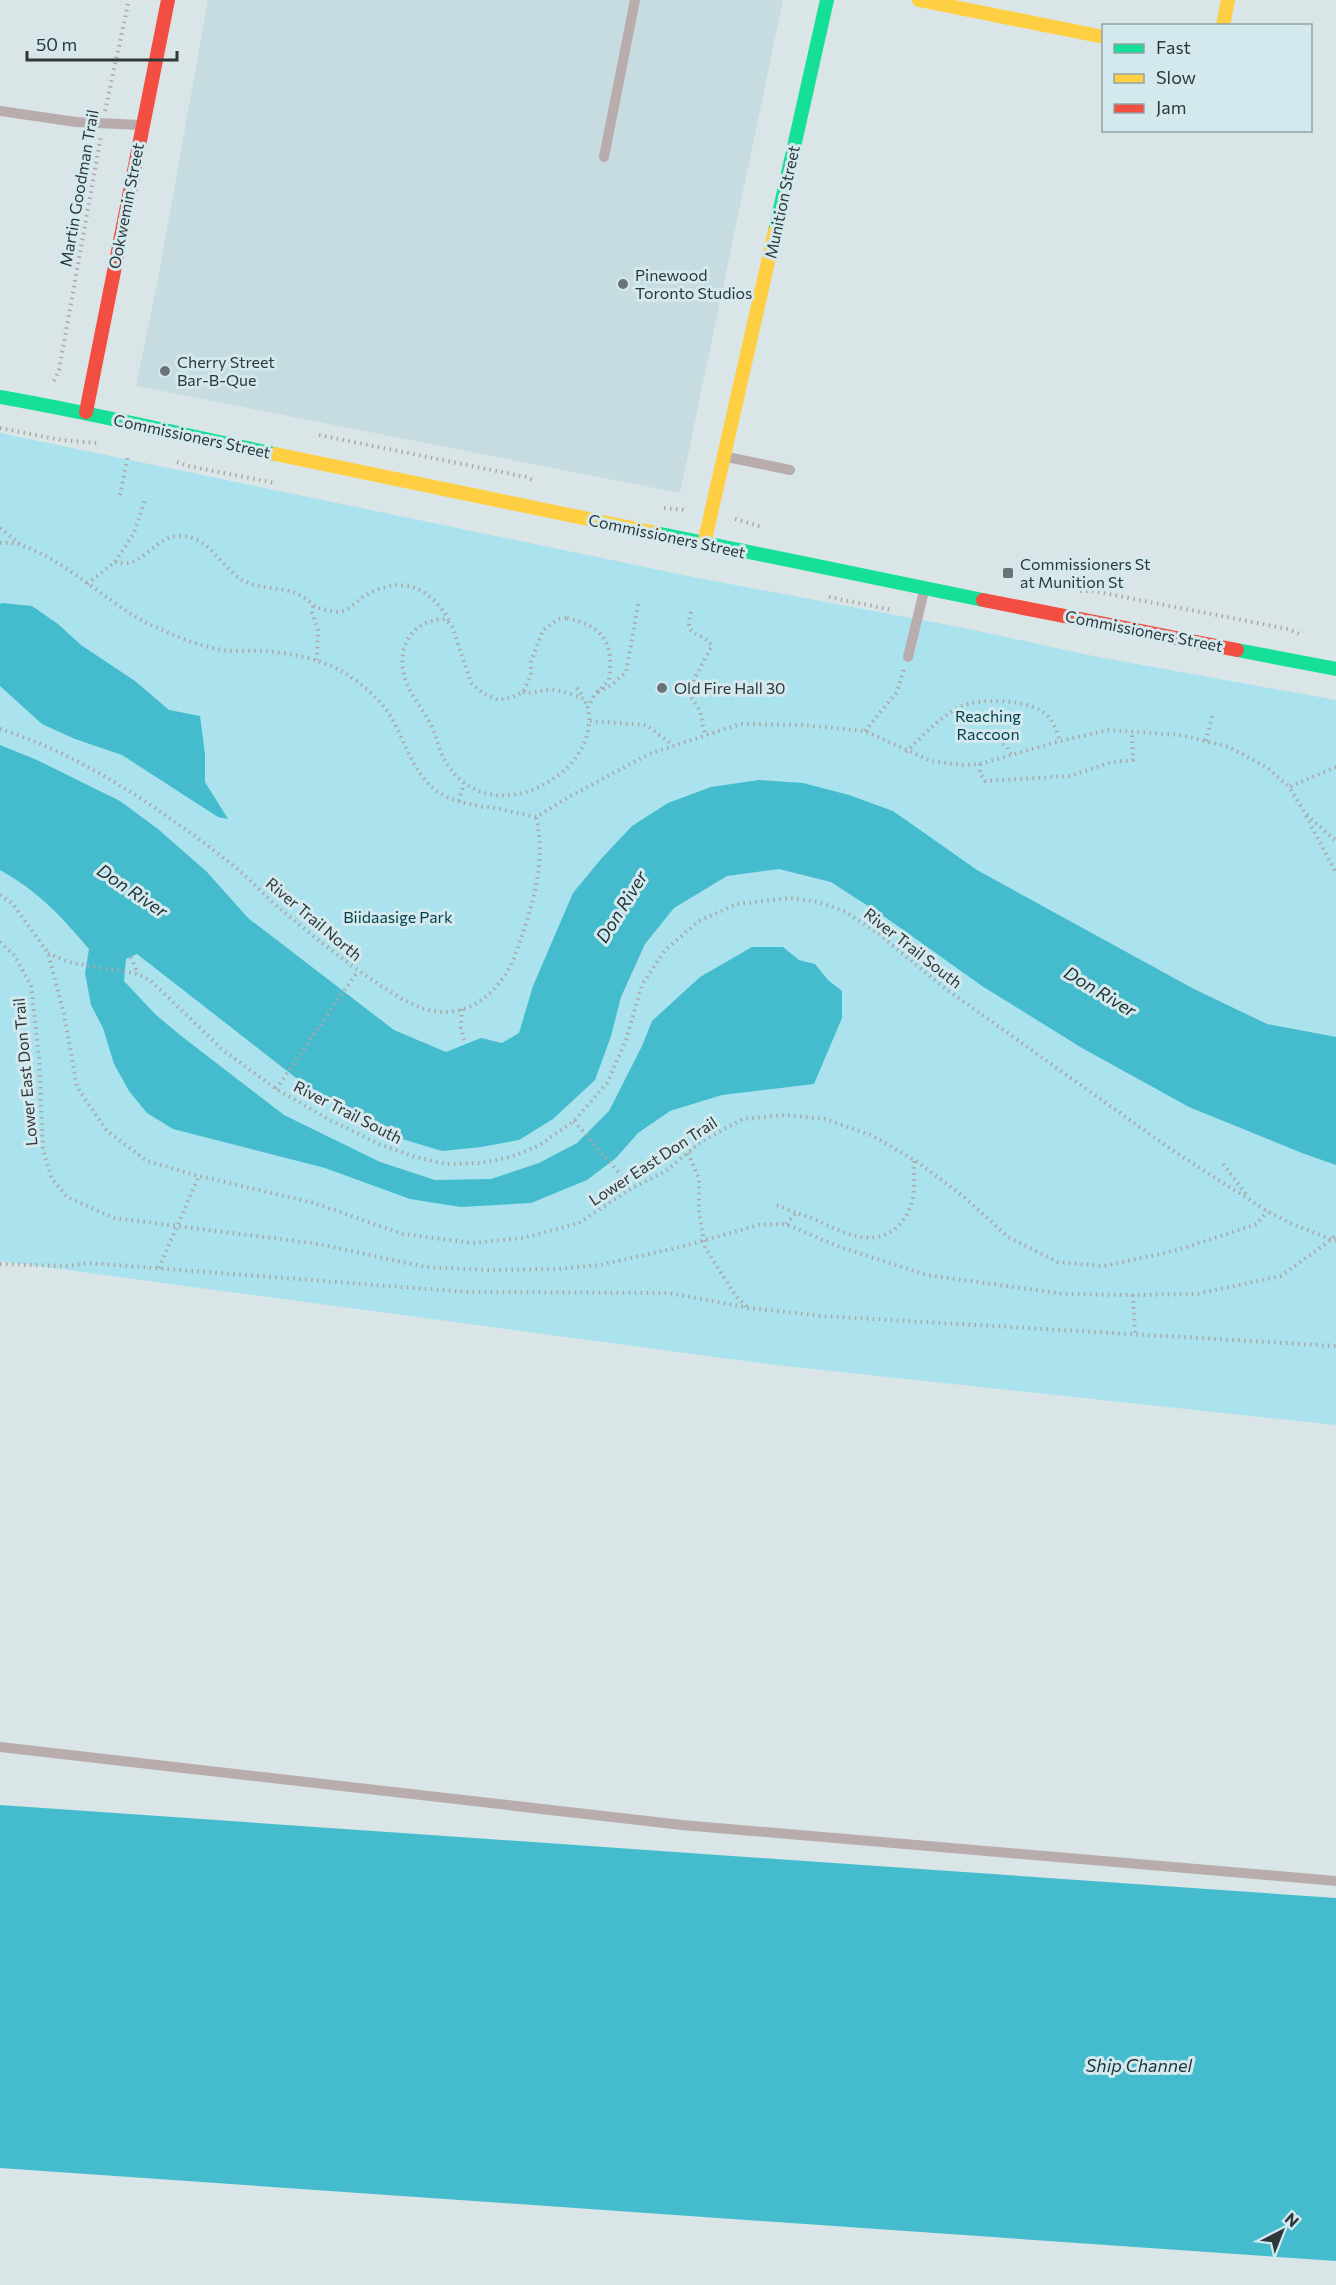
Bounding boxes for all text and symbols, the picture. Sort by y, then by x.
scale bar [27,24,177,62]
legend [1102,24,1312,132]
text: 50 m [36,33,77,55]
text: Fast [1156,36,1191,58]
text: Slow [1156,66,1196,88]
text: Jam [1156,96,1186,118]
street label: Martin Goodman Trail [55,108,102,268]
street label: Ookwemin Street [104,141,147,270]
street label: Munition Street [760,143,803,260]
place label: Pinewood Toronto Studios [635,265,752,302]
marker: Pinewood Toronto Studios [616,277,630,291]
place label: Cherry Street Bar-B-Que [177,352,275,389]
marker: Cherry Street Bar-B-Que [158,364,172,378]
street label: Commissioners Street [112,410,273,462]
street label: Commissioners Street [587,510,748,562]
place label: Commissioners St at Munition St [1020,554,1151,591]
marker: Commissioners St at Munition St [1001,566,1015,580]
street label: Commissioners Street [1064,606,1225,655]
place label: Old Fire Hall 30 [674,678,785,697]
marker: Old Fire Hall 30 [655,681,669,695]
park label: Reaching Raccoon [955,706,1021,743]
water label: Don River [93,859,173,922]
water label: Don River [591,866,652,946]
street label: River Trail North [263,873,366,964]
street label: River Trail South [861,903,966,992]
park label: Biidaasige Park [343,907,453,926]
water label: Don River [1060,961,1141,1022]
street label: Lower East Don Trail [9,997,40,1147]
street label: River Trail South [291,1076,406,1147]
street label: Lower East Don Trail [585,1112,720,1209]
water label: Ship Channel [1086,2054,1193,2076]
north arrow [1252,2201,1312,2261]
text: N [1282,2208,1303,2231]

